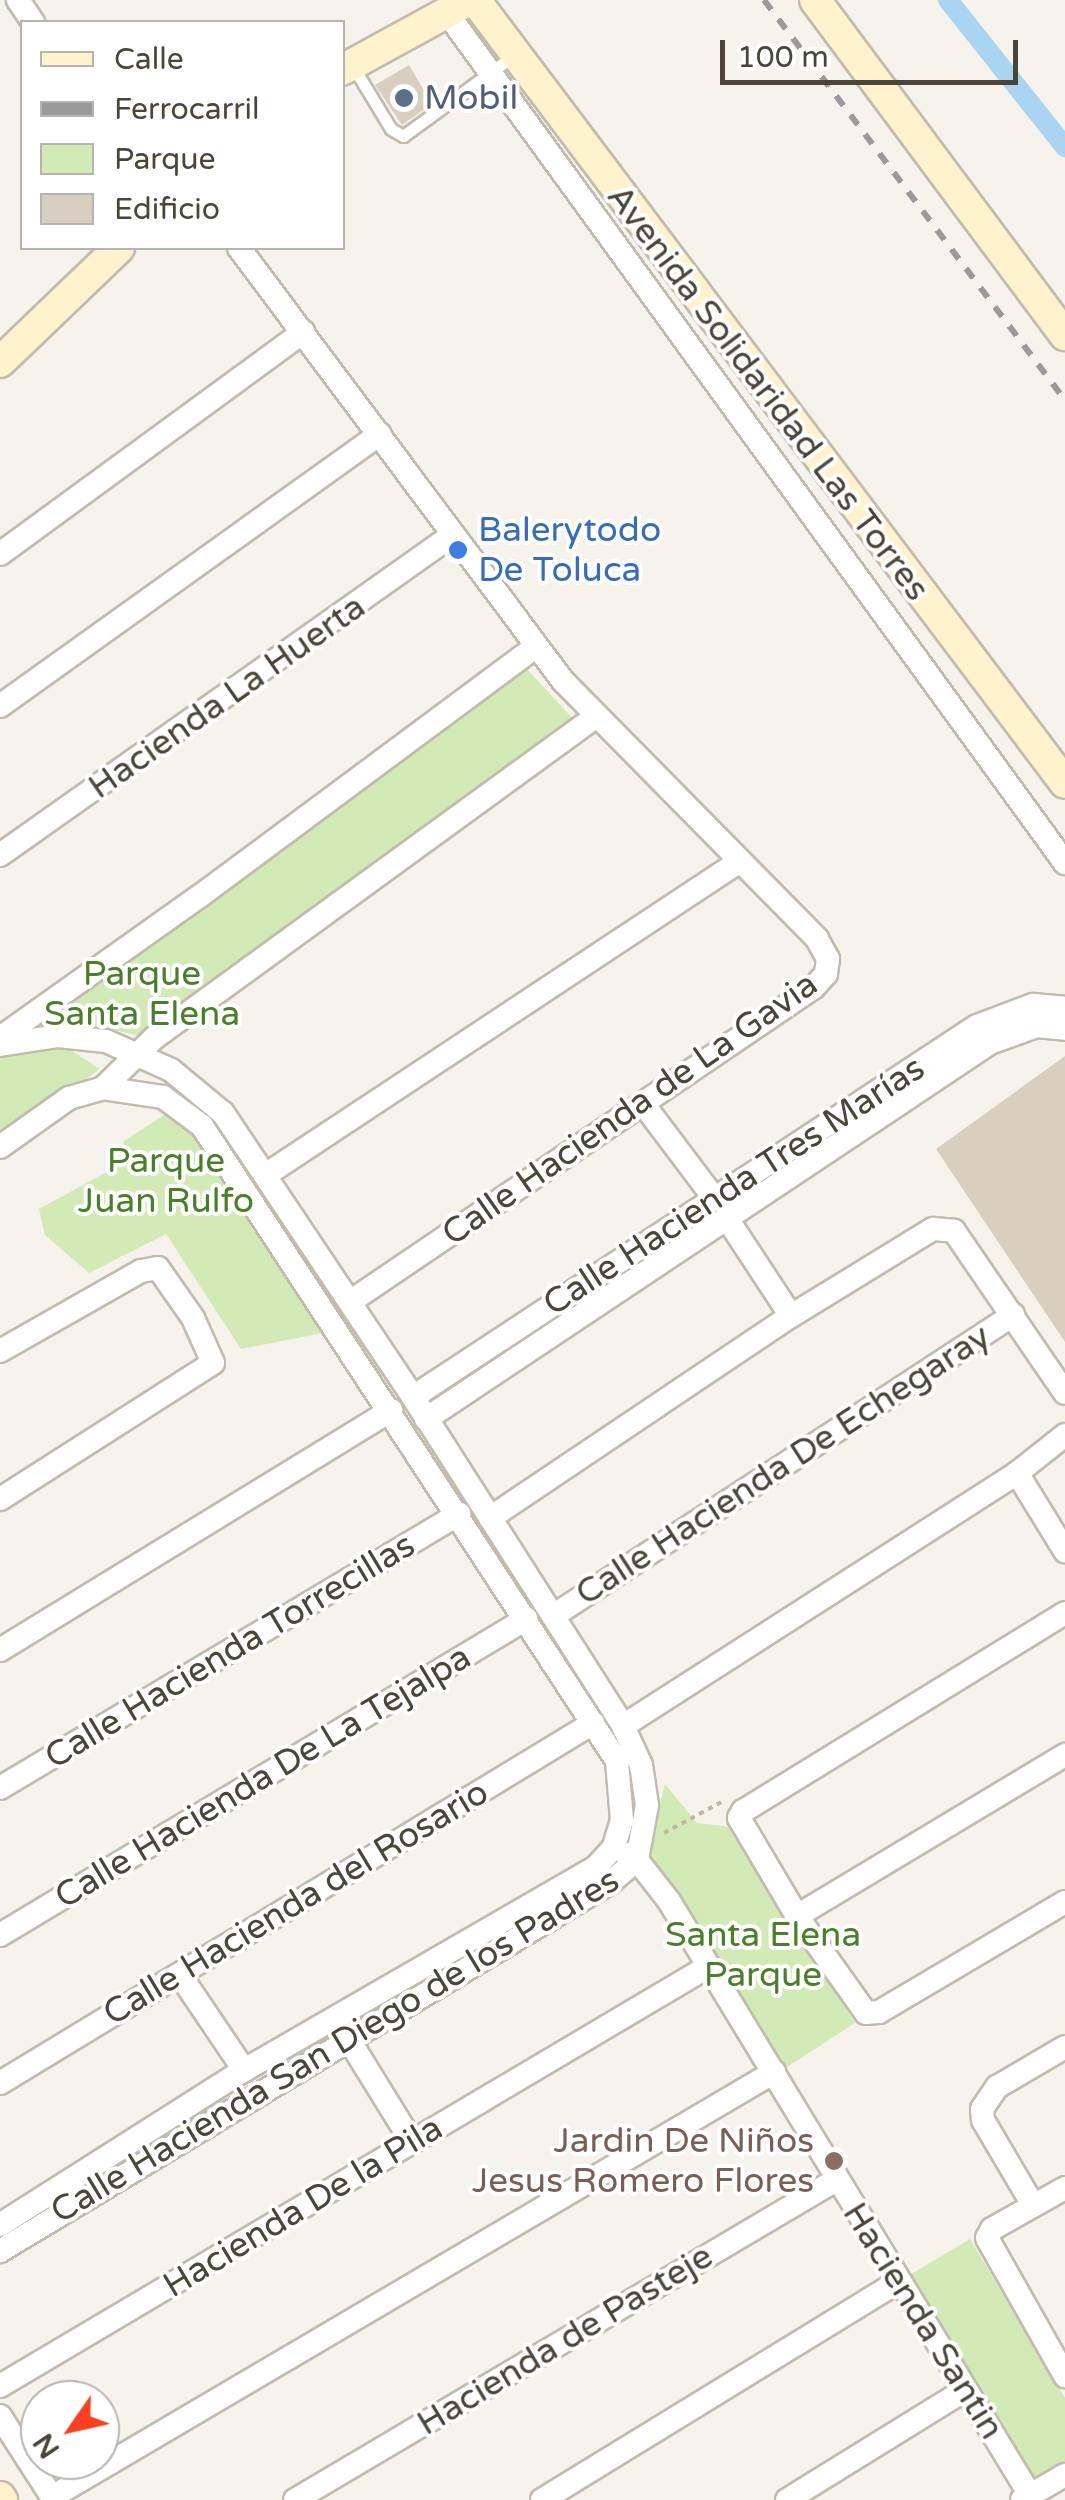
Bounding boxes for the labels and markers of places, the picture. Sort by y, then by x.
place label: Mobil [424,77,518,119]
marker: Mobil [393,87,415,109]
place label: Balerytodo De Toluca [478,509,661,591]
marker: Balerytodo De Toluca [447,539,469,561]
place label: Jardin De Niños Jesus Romero Flores [472,2120,814,2202]
marker: Jardin De Niños Jesus Romero Flores [823,2150,845,2172]

